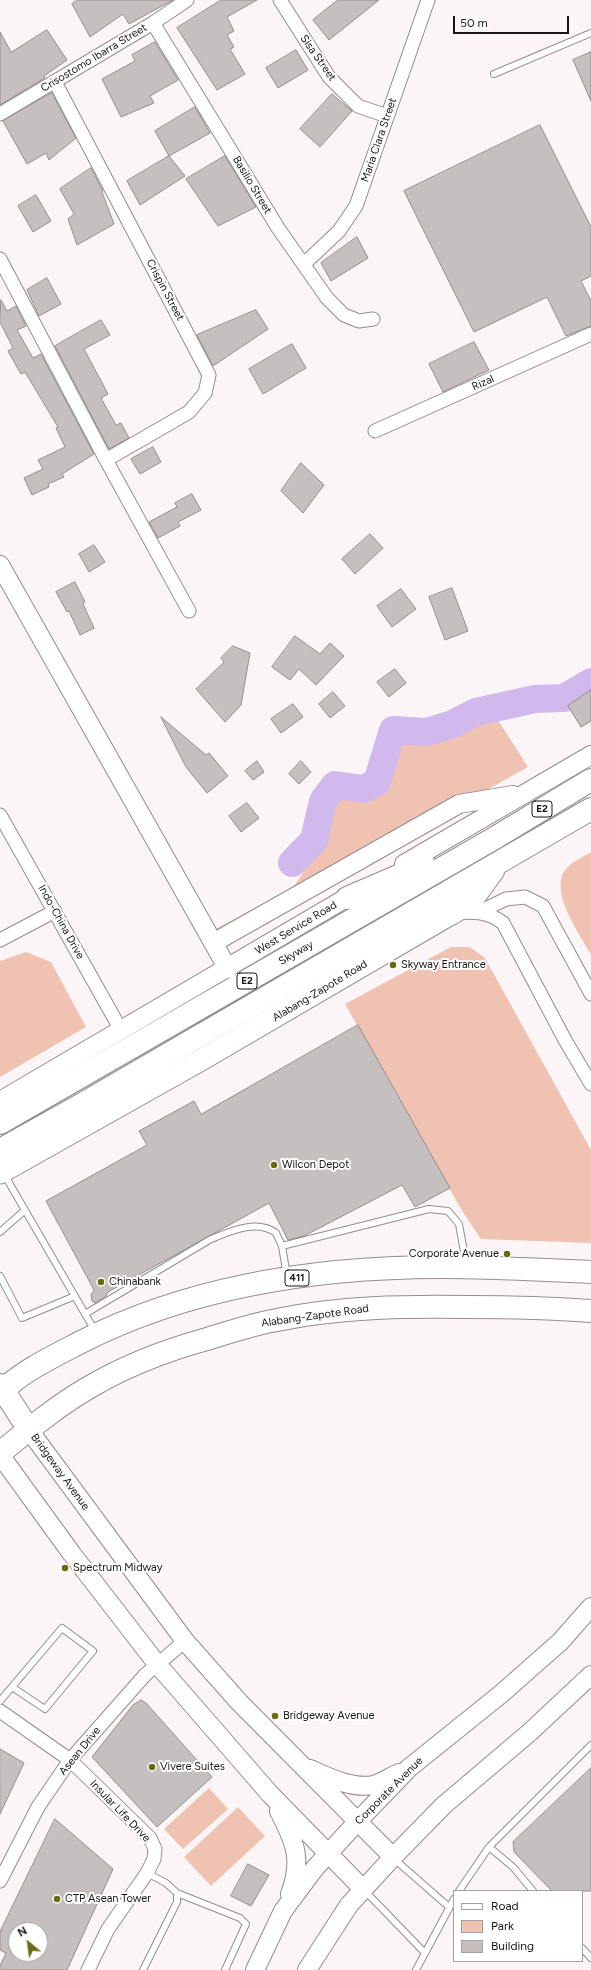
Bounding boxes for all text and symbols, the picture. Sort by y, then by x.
scale bar [455,8,571,34]
text: 50 m [460,16,488,30]
street label: Crisostomo Ibarra Street [39,21,149,95]
street label: Sisa Street [297,32,339,84]
street label: Maria Clara Street [358,96,400,184]
street label: Basilio Street [230,154,274,216]
street label: Crispin Street [143,257,187,323]
street label: Rizal [470,372,496,394]
road number: E2 [532,801,552,817]
street label: Indo-China Drive [35,882,87,962]
street label: West Service Road [253,898,339,958]
street label: Skyway [276,938,316,968]
street label: Alabang-Zapote Road [270,957,370,1025]
place label: Skyway Entrance [401,958,486,972]
marker: Skyway Entrance [388,960,398,970]
road number: E2 [237,973,257,989]
place label: Wilcon Depot [282,1158,349,1172]
marker: Wilcon Depot [269,1160,279,1170]
place label: Corporate Avenue [409,1247,499,1261]
marker: Corporate Avenue [502,1249,512,1259]
road number: 411 [285,1270,309,1286]
place label: Chinabank [109,1275,161,1289]
marker: Chinabank [96,1277,106,1287]
street label: Alabang-Zapote Road [260,1302,370,1330]
street label: Bridgeway Avenue [28,1431,92,1513]
place label: Spectrum Midway [73,1561,162,1575]
marker: Spectrum Midway [60,1563,70,1573]
place label: Bridgeway Avenue [283,1709,374,1723]
marker: Bridgeway Avenue [270,1711,280,1721]
street label: Asean Drive [56,1724,104,1778]
street label: Corporate Avenue [352,1754,426,1828]
place label: Vivere Suites [160,1760,225,1774]
marker: Vivere Suites [147,1762,157,1772]
street label: Insular Life Drive [87,1777,153,1845]
legend [453,1890,583,1962]
place label: CTP Asean Tower [65,1892,151,1906]
marker: CTP Asean Tower [52,1894,62,1904]
text: Road [491,1899,519,1913]
text: Park [491,1919,514,1933]
north arrow [8,1922,48,1962]
text: N [16,1924,29,1940]
text: Building [491,1939,534,1953]

